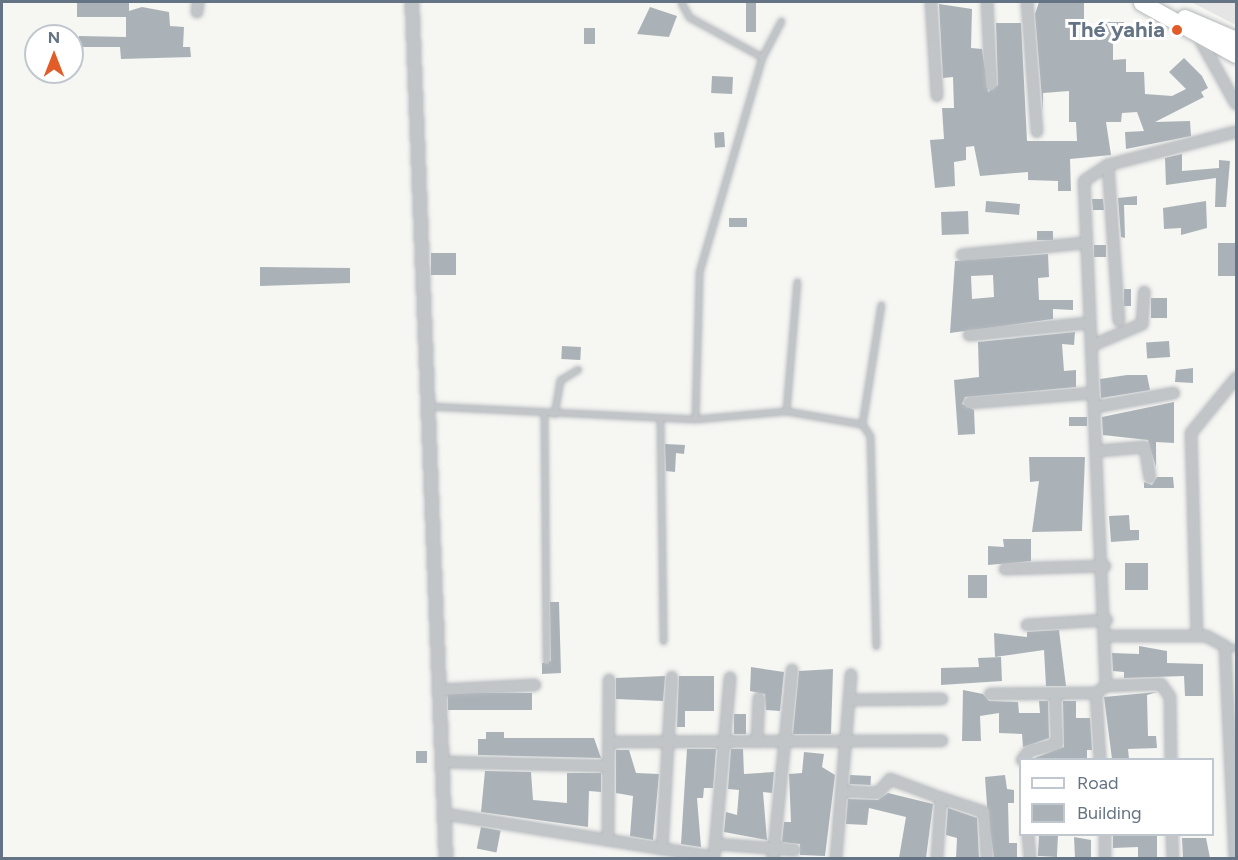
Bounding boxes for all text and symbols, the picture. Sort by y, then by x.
place label: Thé yahia [1068,17,1165,43]
marker: Thé yahia [1170,23,1184,37]
north arrow [24,24,84,84]
text: N [48,28,60,47]
legend [1019,758,1214,836]
text: Road [1077,772,1118,794]
text: Building [1077,802,1142,824]

